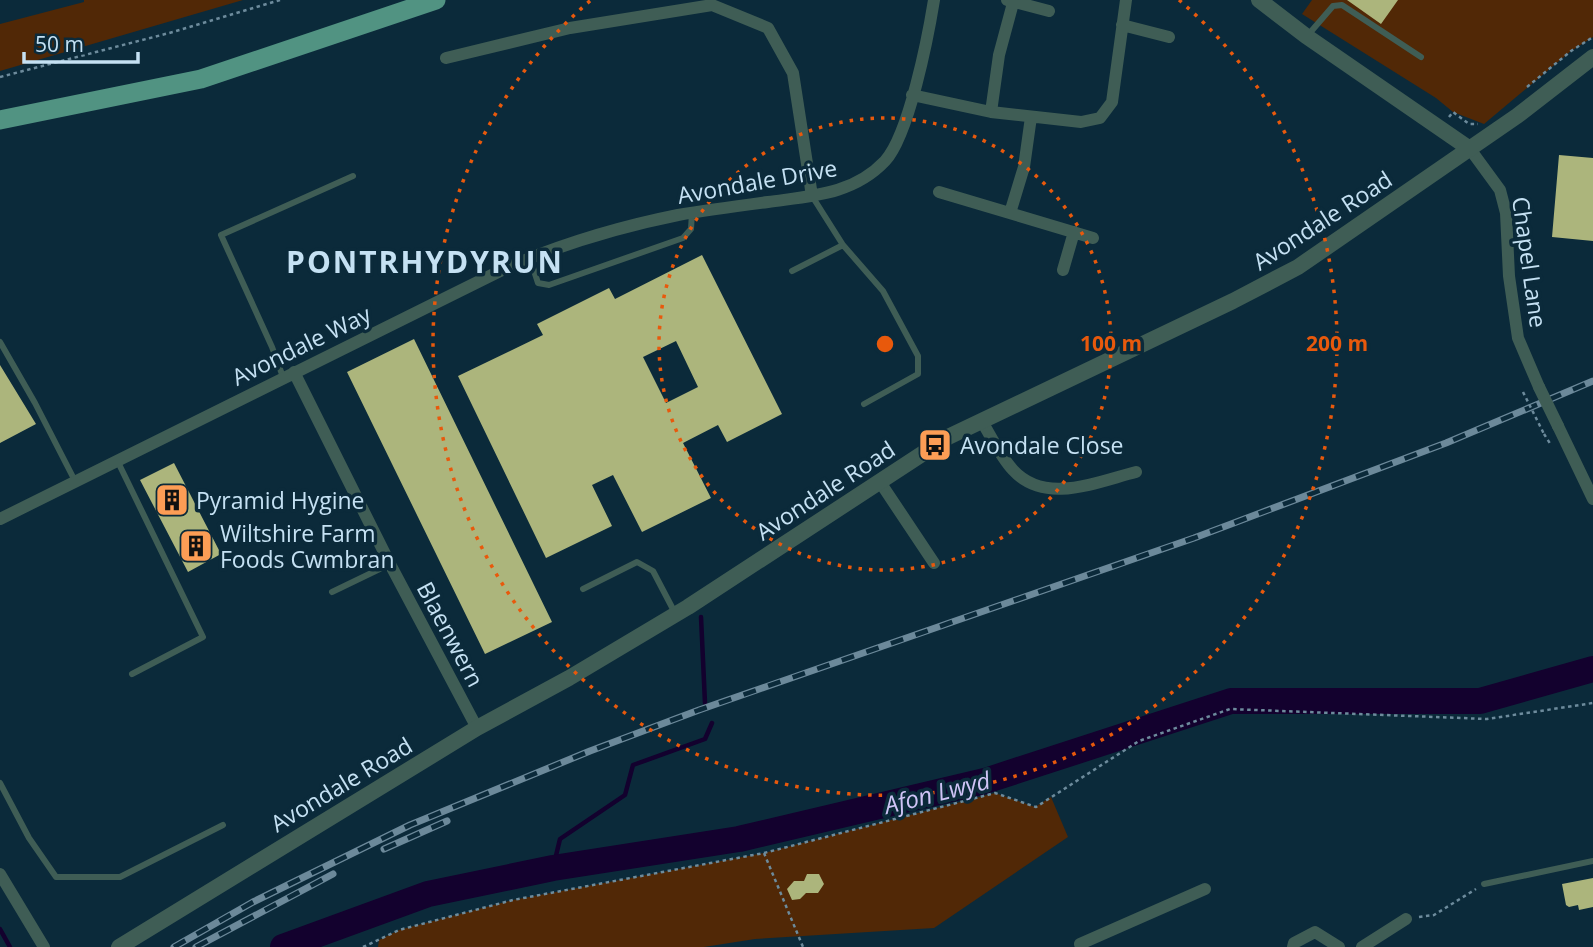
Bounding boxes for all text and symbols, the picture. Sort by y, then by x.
scale bar [24,21,138,65]
text: 50 m [35,30,84,58]
street label: Avondale Drive [675,151,839,211]
street label: Avondale Road [1246,163,1398,277]
street label: Chapel Lane [1505,194,1555,330]
district label: PONTRHYDYRUN [286,241,564,282]
street label: Avondale Way [226,297,376,392]
text: 100 m [1080,329,1142,357]
text: 200 m [1306,329,1368,357]
centre of rings [873,332,897,356]
bus stop icon: Avondale Close [916,426,954,464]
place label: Avondale Close [960,429,1124,461]
street label: Avondale Road [749,433,901,547]
building icon: Pyramid Hygine [153,481,191,519]
place label: Pyramid Hygine [196,484,364,516]
place label: Wiltshire Farm Foods Cwmbran [220,517,395,575]
building icon: Wiltshire Farm Foods Cwmbran [177,527,215,565]
street label: Blaenwern [410,576,492,692]
street label: Avondale Road [264,729,418,839]
water label: Afon Lwyd [879,763,995,822]

